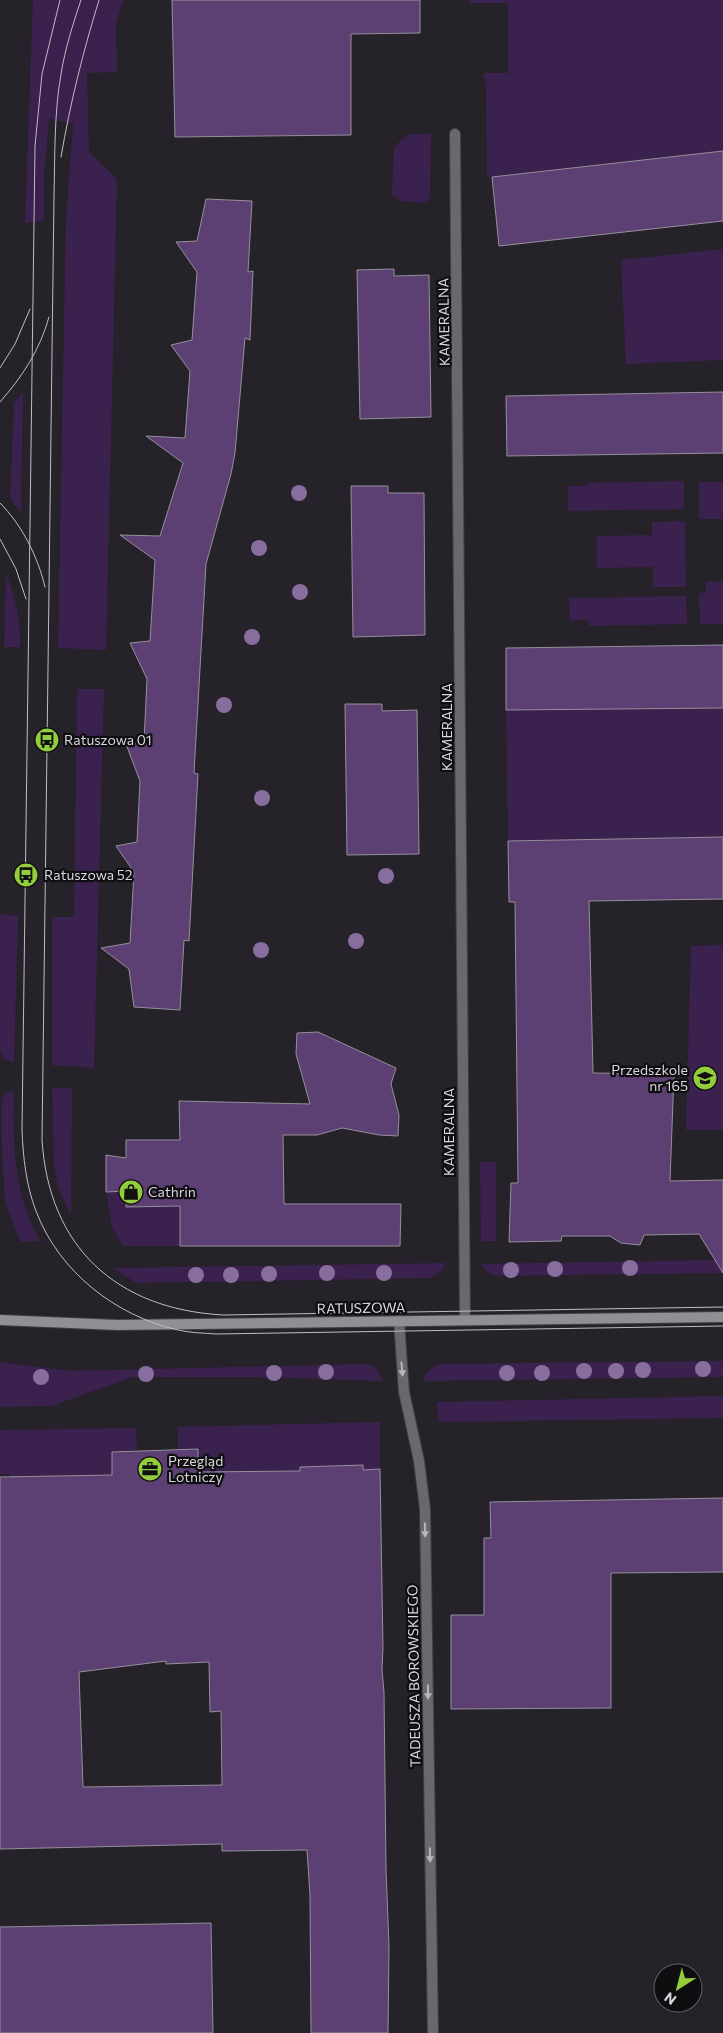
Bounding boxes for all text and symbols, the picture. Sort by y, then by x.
street label: KAMERALNA [434,278,453,366]
street label: KAMERALNA [438,683,455,771]
bus stop icon: Ratuszowa 01 [34,727,60,753]
place label: Ratuszowa 01 [64,731,152,748]
bus stop icon: Ratuszowa 52 [13,862,39,888]
place label: Ratuszowa 52 [44,866,133,883]
place label: Przedszkole nr 165 [611,1061,688,1094]
school or university icon: Przedszkole nr 165 [692,1065,718,1091]
street label: KAMERALNA [440,1088,457,1176]
shop icon: Cathrin [118,1179,144,1205]
place label: Cathrin [148,1183,196,1200]
street label: RATUSZOWA [317,1298,406,1317]
one-way arrow [398,1362,406,1378]
place label: Przegląd Lotniczy [168,1452,223,1485]
office icon: Przegląd Lotniczy [137,1456,163,1482]
one-way arrow [421,1522,429,1538]
street label: TADEUSZA BOROWSKIEGO [403,1585,424,1767]
one-way arrow [424,1685,432,1701]
one-way arrow [426,1847,434,1863]
north arrow [653,1963,703,2013]
text: N [661,1989,679,2009]

